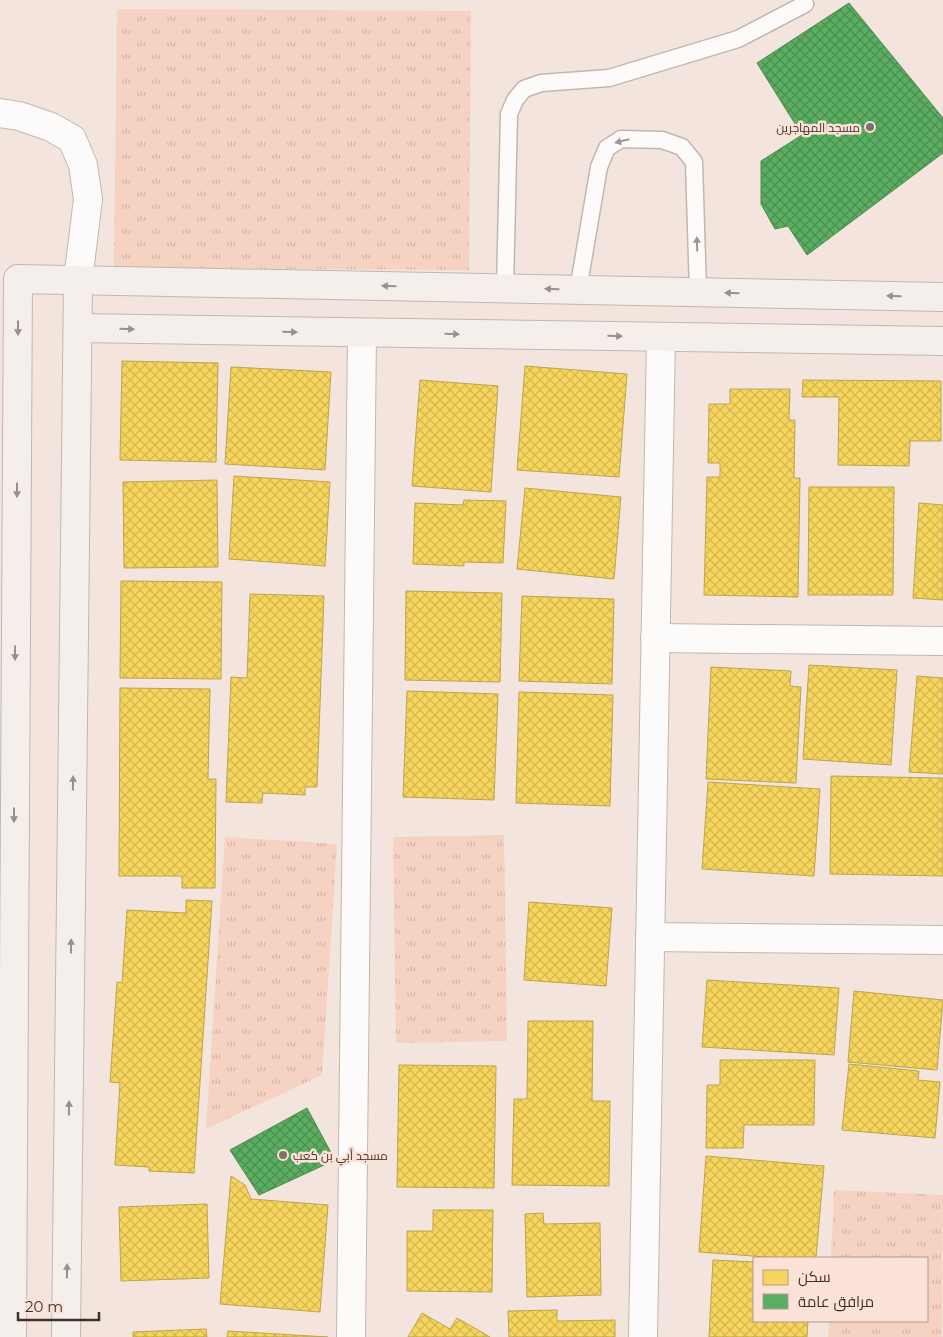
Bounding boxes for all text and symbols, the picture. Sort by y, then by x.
place label: مسجد المهاجرين [776,120,860,135]
marker: مسجد المهاجرين [864,121,876,133]
one-way arrow [615,137,630,145]
one-way arrow [692,235,700,251]
one-way arrow [381,282,397,290]
one-way arrow [544,285,560,293]
one-way arrow [724,289,740,297]
one-way arrow [886,292,902,300]
one-way arrow [14,320,22,336]
one-way arrow [119,325,135,333]
one-way arrow [282,328,298,336]
one-way arrow [444,330,460,338]
one-way arrow [607,332,623,340]
one-way arrow [13,483,21,499]
one-way arrow [11,645,19,661]
one-way arrow [69,775,77,791]
one-way arrow [10,808,18,824]
one-way arrow [67,938,75,954]
one-way arrow [65,1100,73,1116]
place label: مسجد أبي بن كعب [293,1148,388,1166]
marker: مسجد أبي بن كعب [277,1149,289,1161]
legend [753,1257,928,1322]
one-way arrow [63,1263,71,1279]
text: سكن [798,1267,831,1287]
scale bar [18,1290,99,1322]
text: مرافق عامة [798,1292,874,1312]
text: 20 m [25,1297,63,1316]

